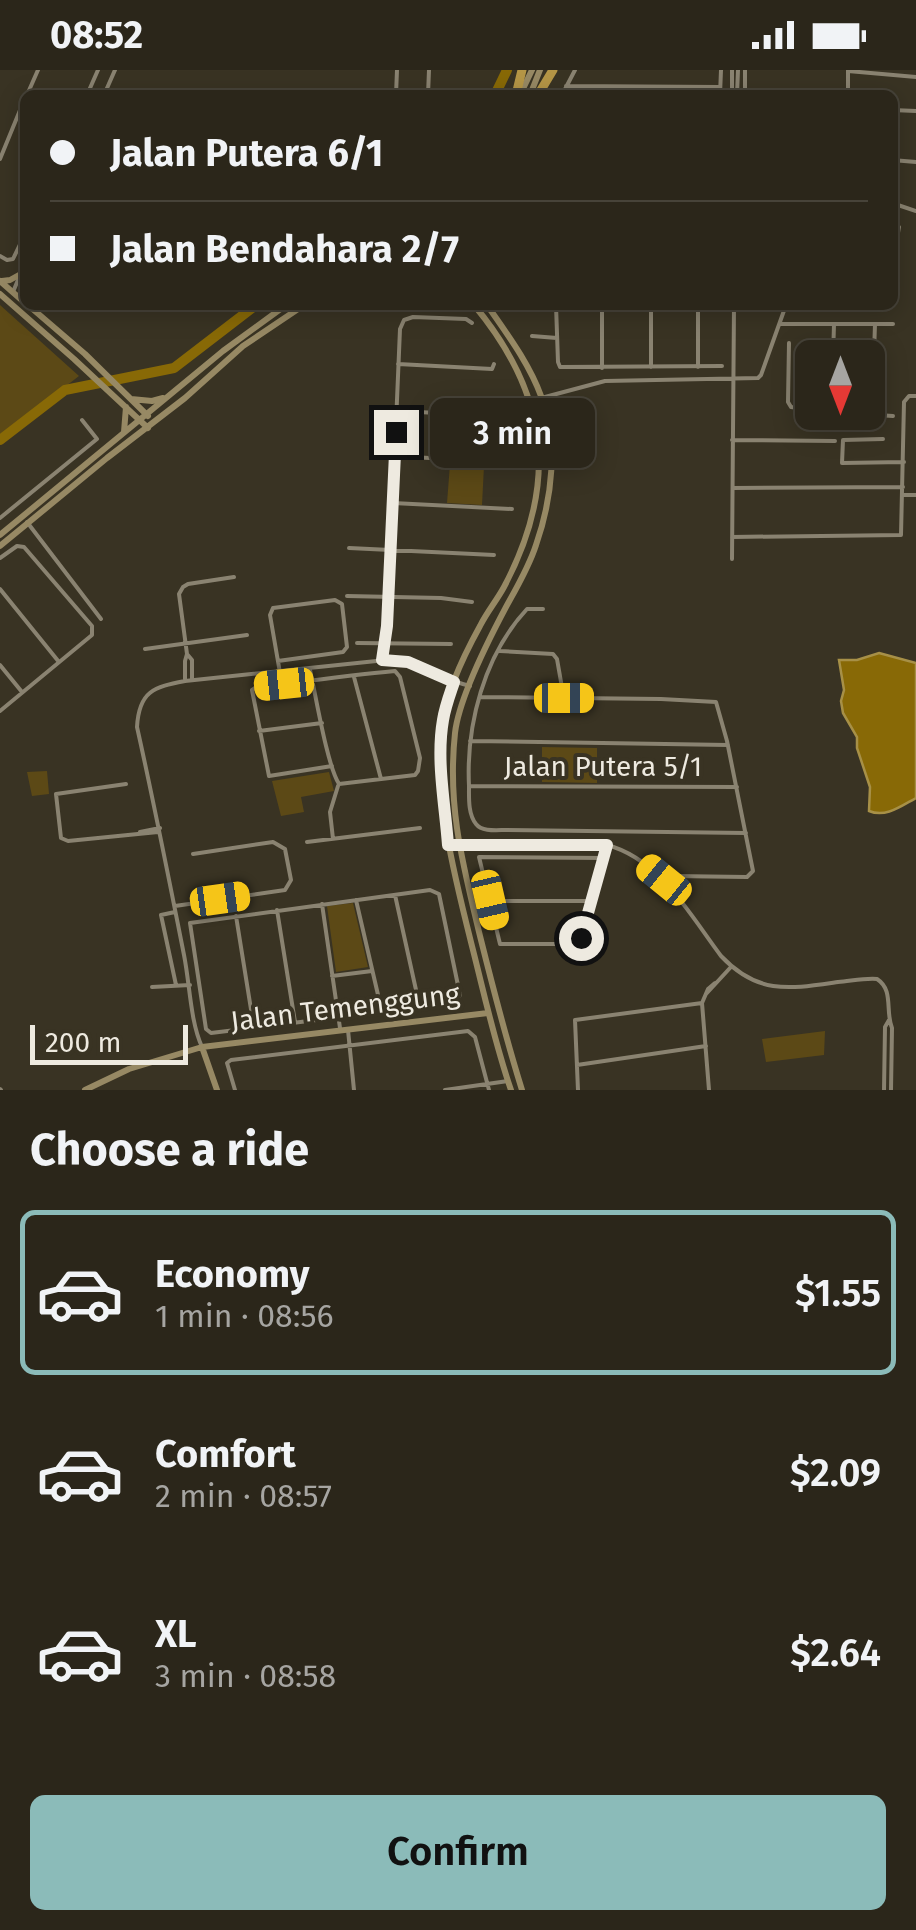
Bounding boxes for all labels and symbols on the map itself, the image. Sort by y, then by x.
north arrow [795,340,885,430]
callout: 3 min [431,397,596,467]
route end [374,410,419,455]
car [253,666,315,702]
car [534,683,594,713]
street label: Jalan Putera 5/1 [504,750,702,783]
car [631,849,697,911]
car [469,867,511,933]
car [188,880,252,918]
route start [559,916,604,961]
street label: Jalan Temenggung [229,977,462,1038]
scale bar [30,1020,188,1064]

